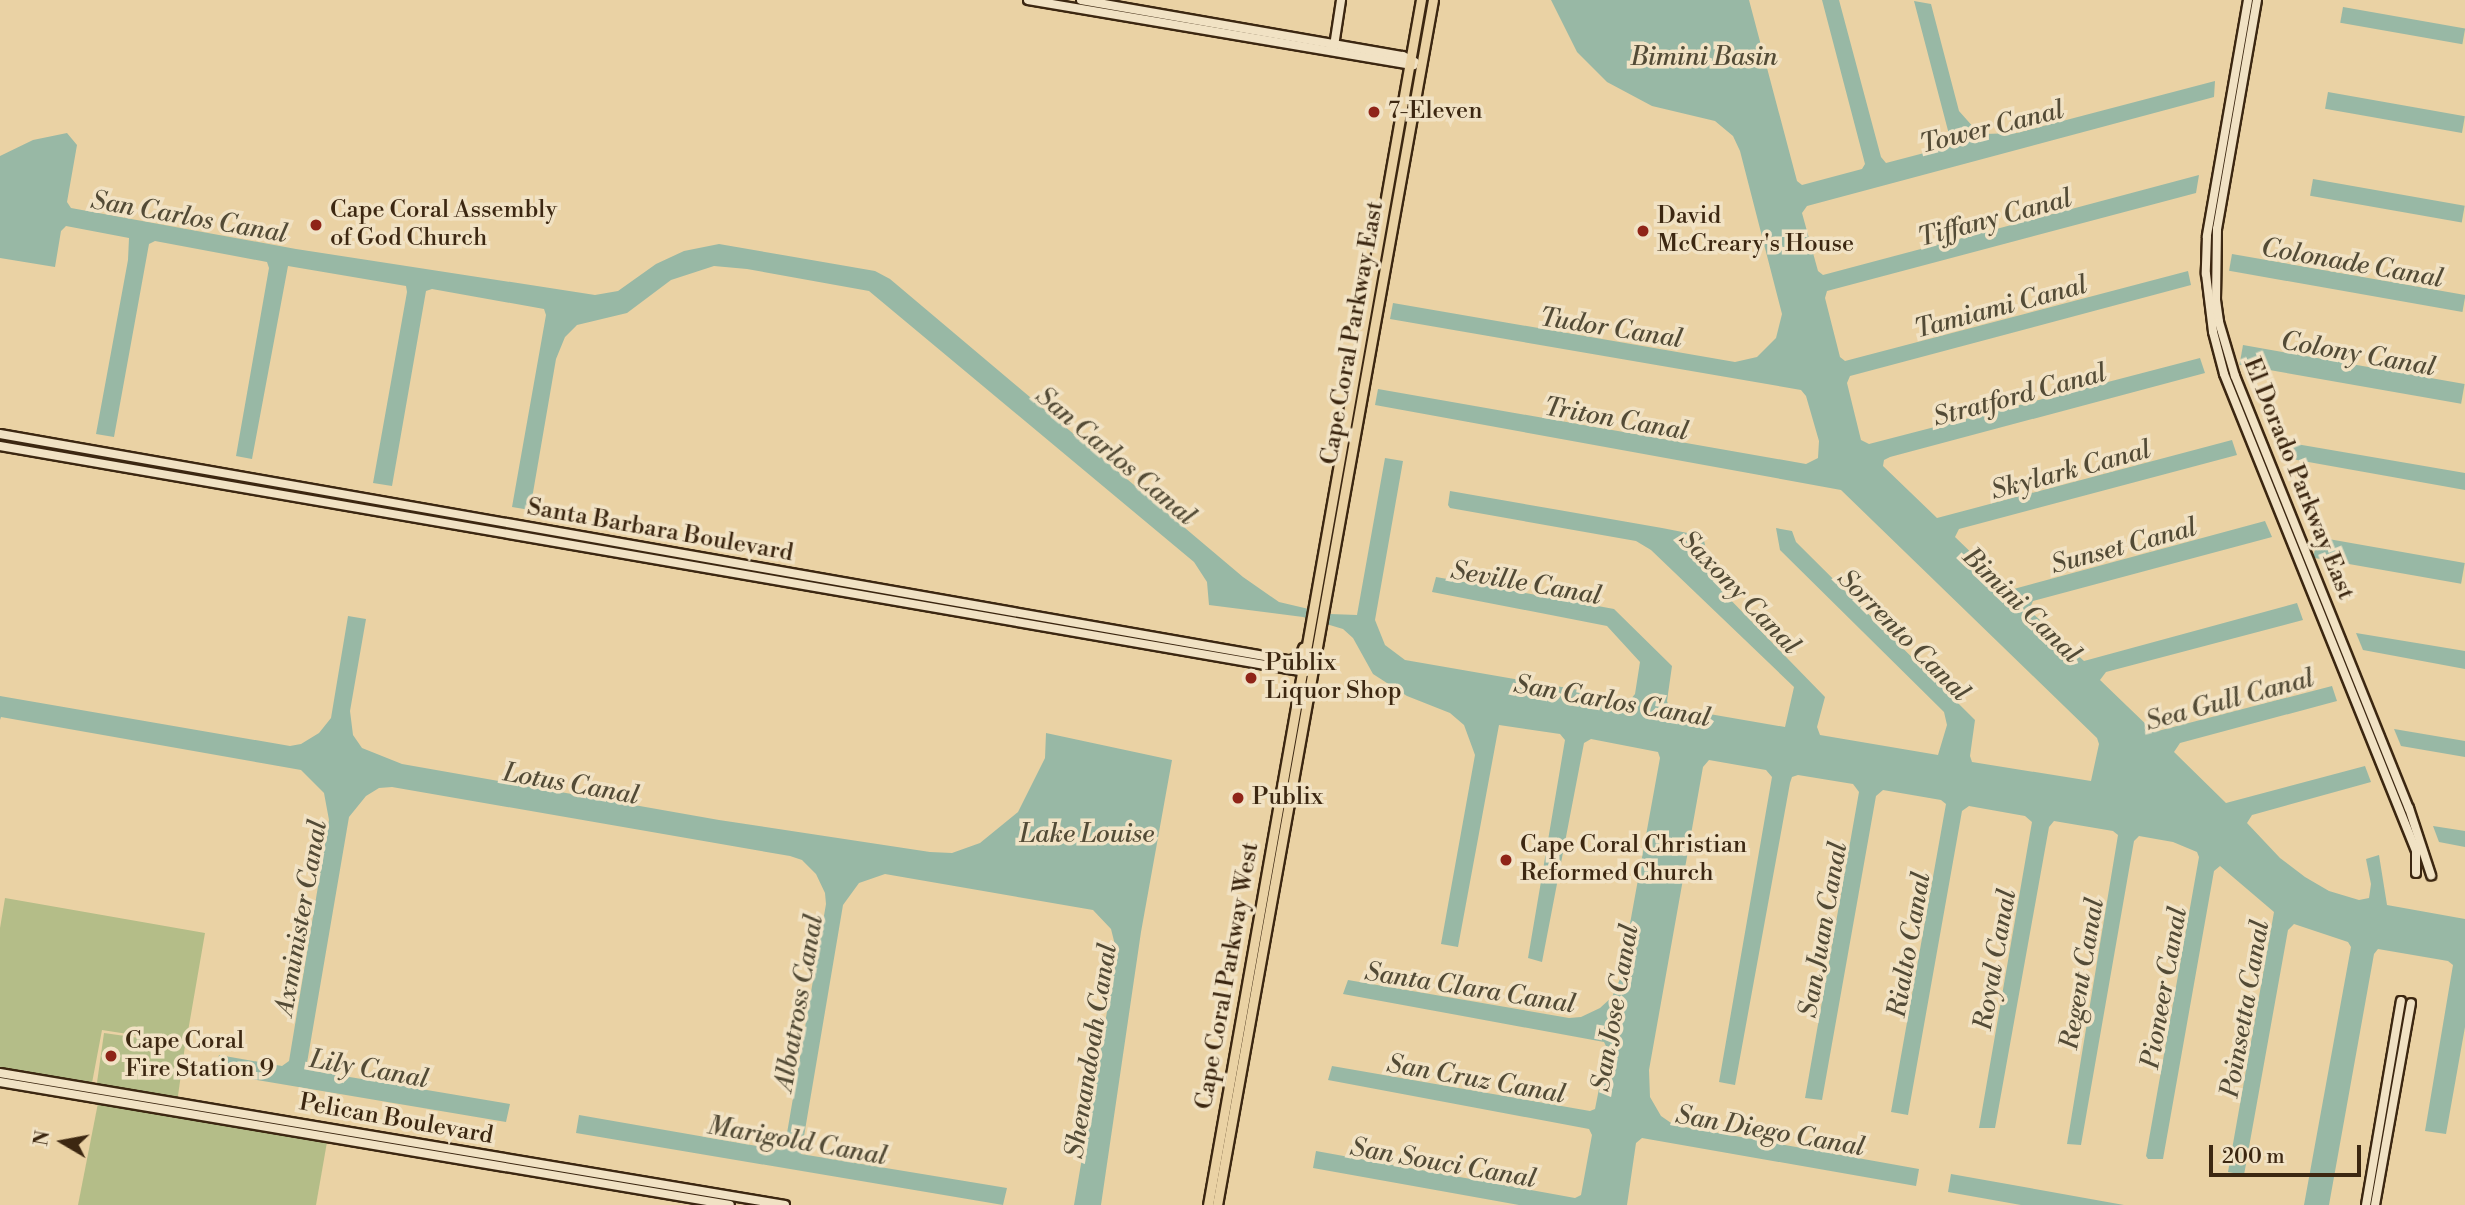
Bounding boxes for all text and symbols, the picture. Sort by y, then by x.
water label: Bimini Basin [1630,42,1778,74]
water label: Tower Canal [1917,95,2067,161]
place label: 7-Eleven [1388,98,1483,126]
marker: 7-Eleven [1366,104,1382,120]
water label: Tiffany Canal [1915,184,2075,254]
water label: San Carlos Canal [88,185,290,251]
place label: Cape Coral Assembly of God Church [330,197,557,253]
street label: Cape Coral Parkway East [1316,199,1390,467]
place label: David McCreary's House [1657,203,1854,259]
marker: Cape Coral Assembly of God Church [308,217,324,233]
marker: David McCreary's House [1635,223,1651,239]
water label: Colonade Canal [2258,233,2446,295]
water label: Tamiami Canal [1911,270,2091,346]
water label: Tudor Canal [1537,302,1685,356]
water label: Colony Canal [2278,326,2438,384]
street label: El Dorado Parkway East [2236,354,2360,604]
water label: Stratford Canal [1930,358,2110,434]
water label: San Carlos Canal [1029,381,1201,533]
water label: Triton Canal [1541,392,1691,448]
water label: Skylark Canal [1988,435,2154,507]
street label: Santa Barbara Boulevard [525,493,795,569]
water label: Sunset Canal [2048,513,2200,581]
water label: Saxony Canal [1672,525,1806,661]
water label: Bimini Canal [1955,542,2087,670]
water label: Seville Canal [1448,555,1604,613]
water label: Sorrento Canal [1830,563,1976,709]
place label: Publix Liquor Shop [1265,650,1402,706]
water label: Sea Gull Canal [2142,664,2318,738]
water label: San Carlos Canal [1511,669,1713,735]
marker: Publix Liquor Shop [1243,670,1259,686]
water label: Lotus Canal [501,758,641,812]
place label: Publix [1252,784,1323,812]
marker: Publix [1230,790,1246,806]
water label: Axminister Canal [269,818,335,1018]
water label: Lake Louise [1020,819,1154,851]
place label: Cape Coral Christian Reformed Church [1520,832,1747,888]
street label: Cape Coral Parkway West [1190,840,1266,1112]
water label: San Juan Canal [1793,840,1855,1020]
marker: Cape Coral Christian Reformed Church [1498,852,1514,868]
water label: Rialto Canal [1882,870,1938,1020]
water label: Royal Canal [1968,887,2024,1033]
water label: Regent Canal [2054,896,2112,1052]
water label: Pioneer Canal [2135,905,2195,1071]
water label: Albatross Canal [769,912,831,1094]
water label: Poinsetta Canal [2215,918,2277,1100]
water label: San Jose Canal [1586,922,1646,1094]
water label: Shenandoah Canal [1060,941,1124,1161]
water label: Santa Clara Canal [1362,957,1578,1021]
place label: Cape Coral Fire Station 9 [125,1028,274,1084]
water label: Lily Canal [307,1044,431,1096]
marker: Cape Coral Fire Station 9 [103,1048,119,1064]
water label: San Cruz Canal [1384,1049,1568,1111]
street label: Pelican Boulevard [297,1089,495,1151]
water label: San Diego Canal [1673,1100,1867,1164]
north arrow [28,1107,98,1177]
water label: Marigold Canal [705,1111,889,1173]
text: N [29,1129,55,1148]
water label: San Souci Canal [1348,1132,1538,1196]
scale bar [2213,1132,2365,1176]
text: 200 m [2222,1144,2285,1170]

